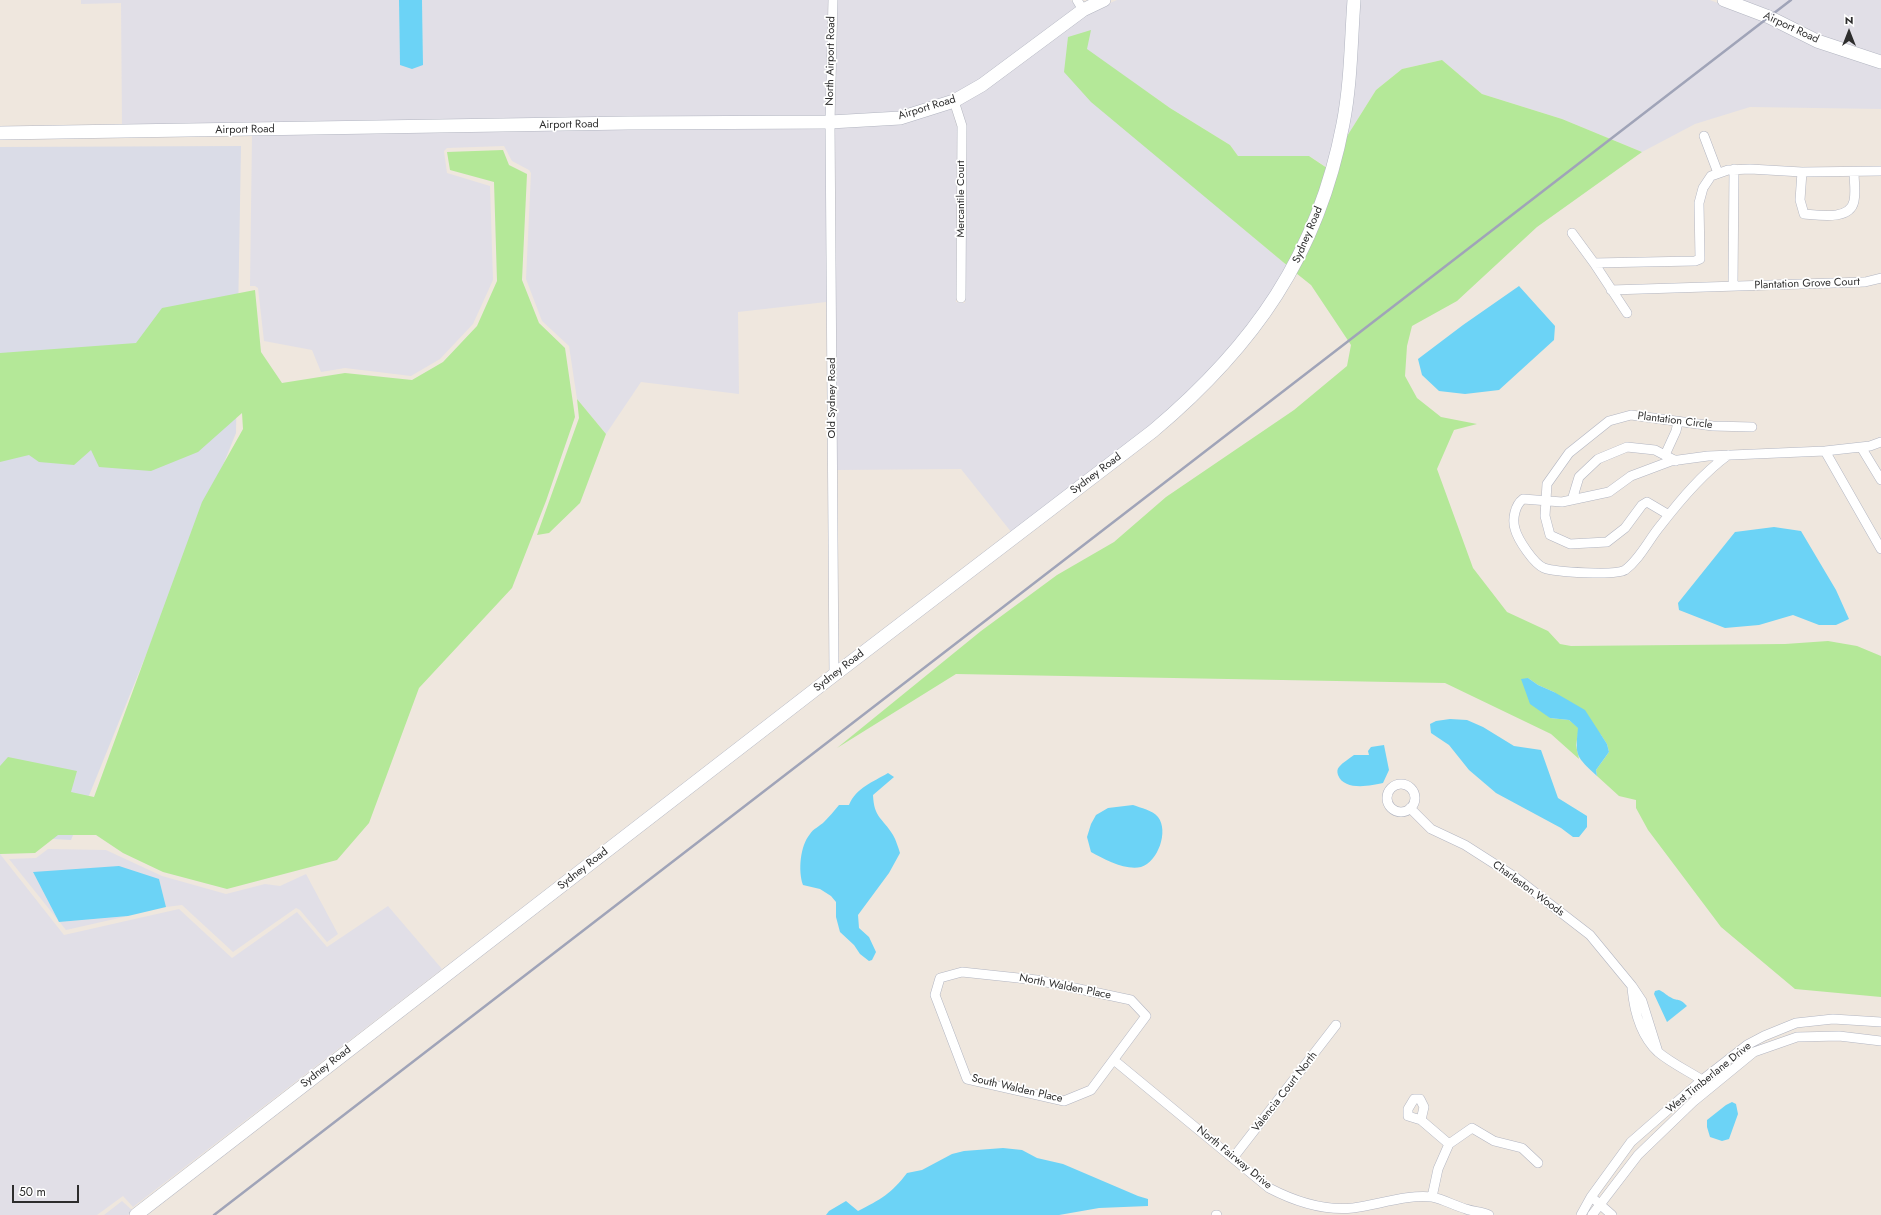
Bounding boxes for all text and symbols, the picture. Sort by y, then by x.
street label: Airport Road [1761,9,1821,47]
north arrow [1829,12,1869,52]
text: N [1845,12,1853,28]
street label: North Airport Road [824,16,838,106]
street label: Airport Road [897,93,957,123]
street label: Airport Road [539,118,599,132]
street label: Airport Road [215,123,275,137]
street label: Mercantile Court [954,160,968,238]
street label: Sydney Road [1290,205,1326,265]
street label: Plantation Grove Court [1754,276,1860,292]
street label: Old Sydney Road [825,357,839,439]
street label: Plantation Circle [1637,410,1713,432]
street label: Sydney Road [1068,451,1124,497]
street label: Sydney Road [811,647,867,695]
street label: Sydney Road [555,845,611,893]
street label: Charleston Woods [1490,859,1566,919]
street label: North Walden Place [1018,972,1112,1002]
street label: West Timberlane Drive [1664,1040,1754,1116]
street label: Sydney Road [298,1043,354,1091]
street label: Valencia Court North [1250,1049,1320,1135]
street label: South Walden Place [970,1072,1064,1106]
street label: North Fairway Drive [1194,1124,1274,1192]
scale bar [14,1177,81,1203]
text: 50 m [19,1183,46,1201]

